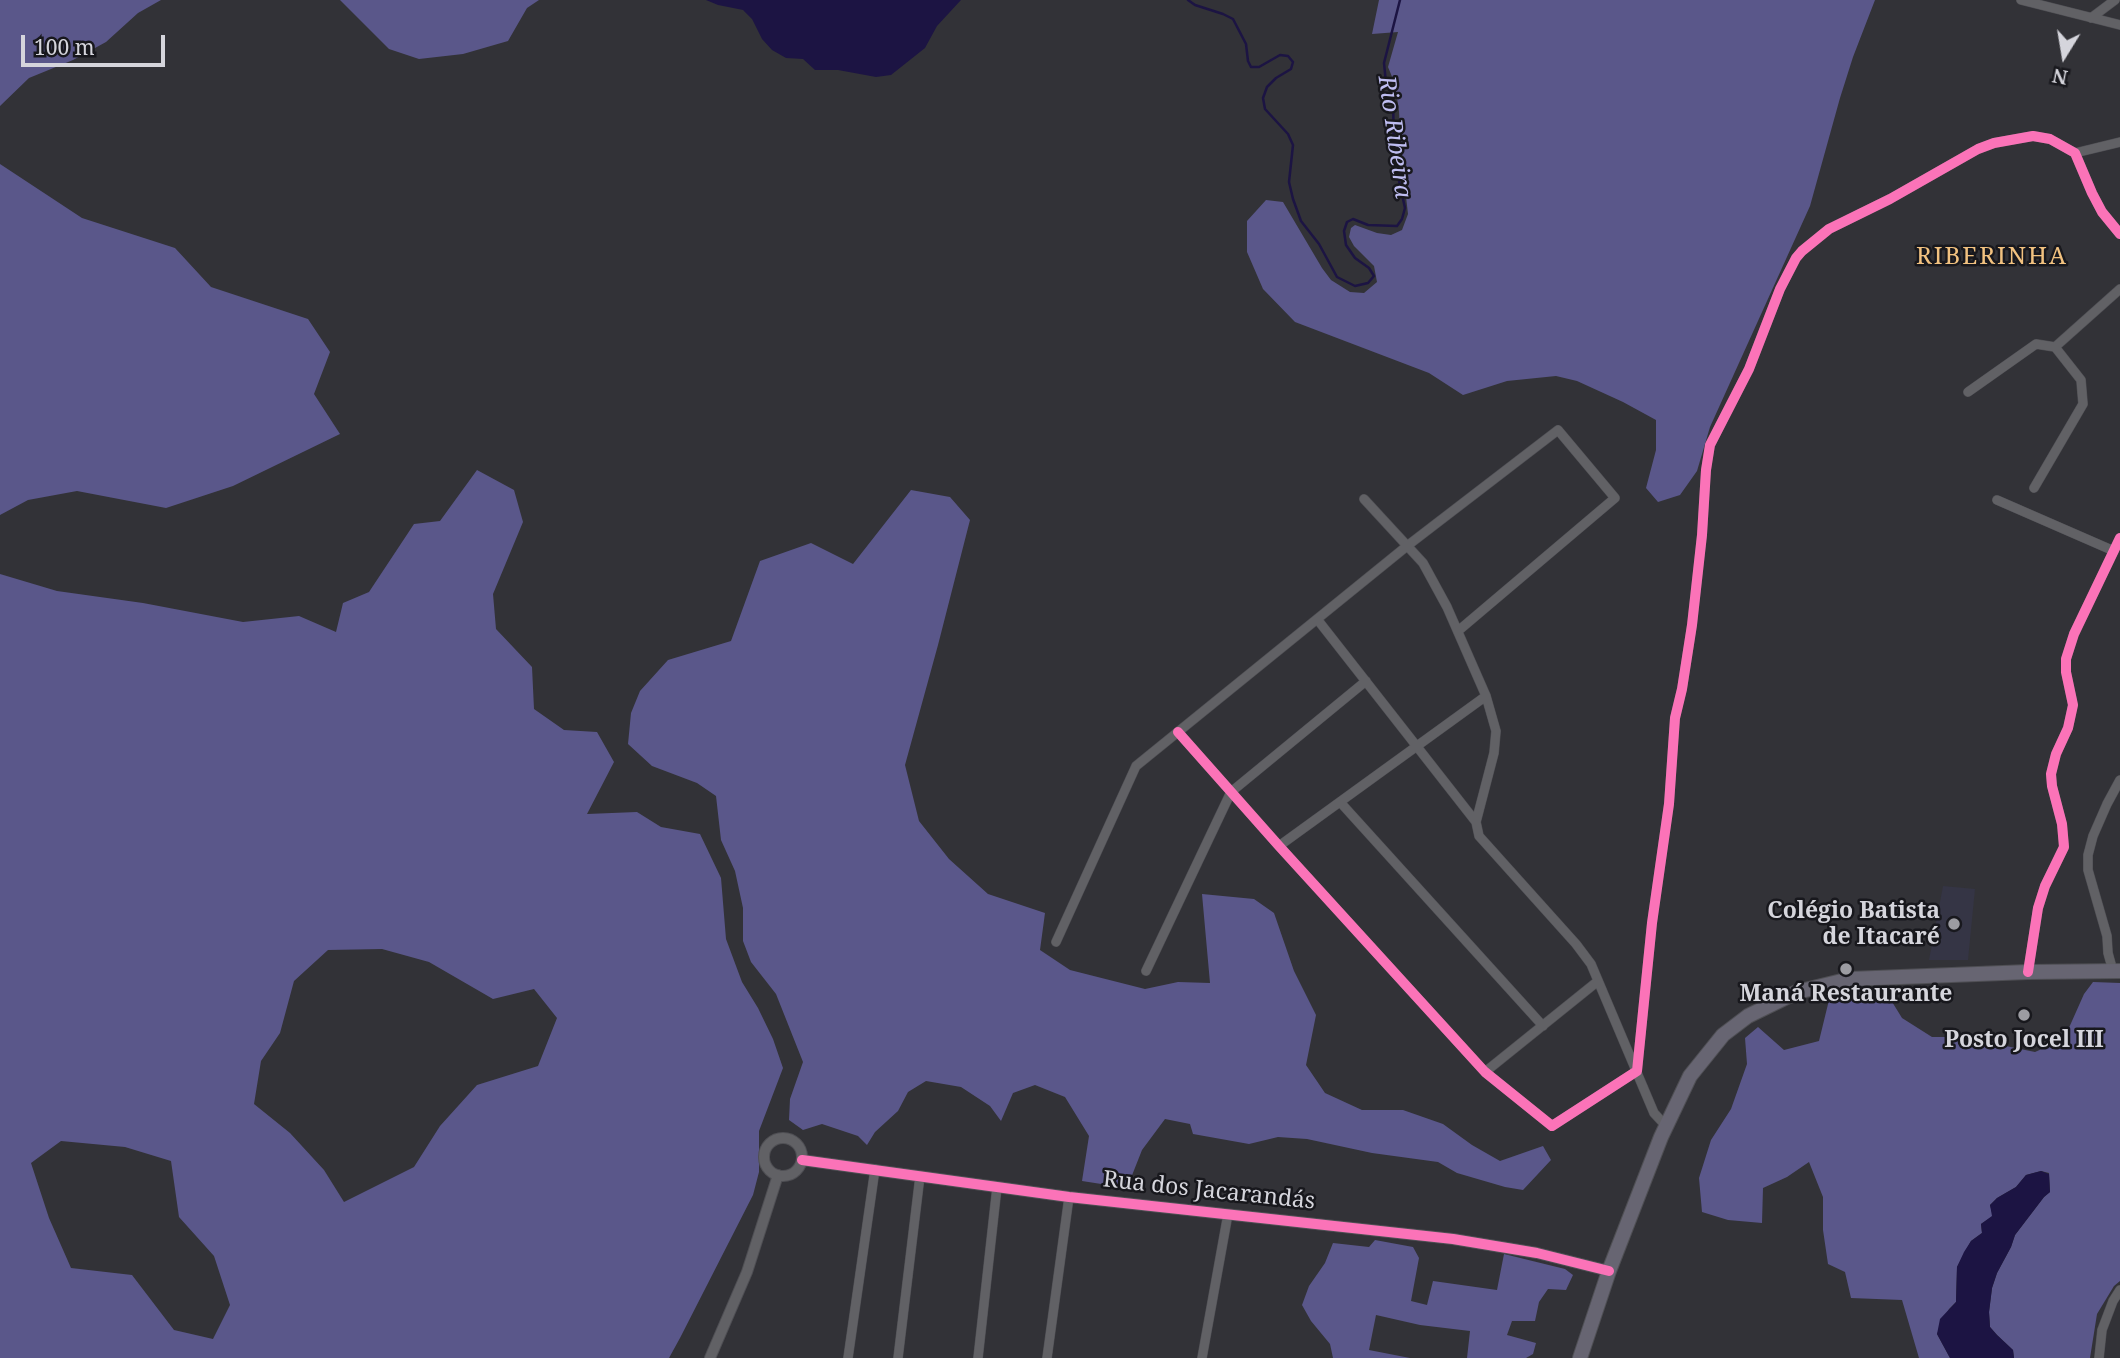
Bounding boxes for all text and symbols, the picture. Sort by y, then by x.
scale bar [24,21,168,65]
north arrow [2029,21,2099,91]
text: 100 m [34,33,95,61]
text: N [2050,62,2070,91]
water label: Rio Ribeira [1371,74,1417,200]
district label: RIBERINHA [1917,243,2067,271]
place label: Colégio Batista de Itacaré [1767,897,1940,951]
marker: Colégio Batista de Itacaré [1946,916,1962,932]
marker: Maná Restaurante [1838,961,1854,977]
place label: Maná Restaurante [1739,980,1953,1008]
marker: Posto Jocel III [2016,1007,2032,1023]
place label: Posto Jocel III [1944,1026,2104,1054]
street label: Rua dos Jacarandás [1101,1166,1317,1216]

